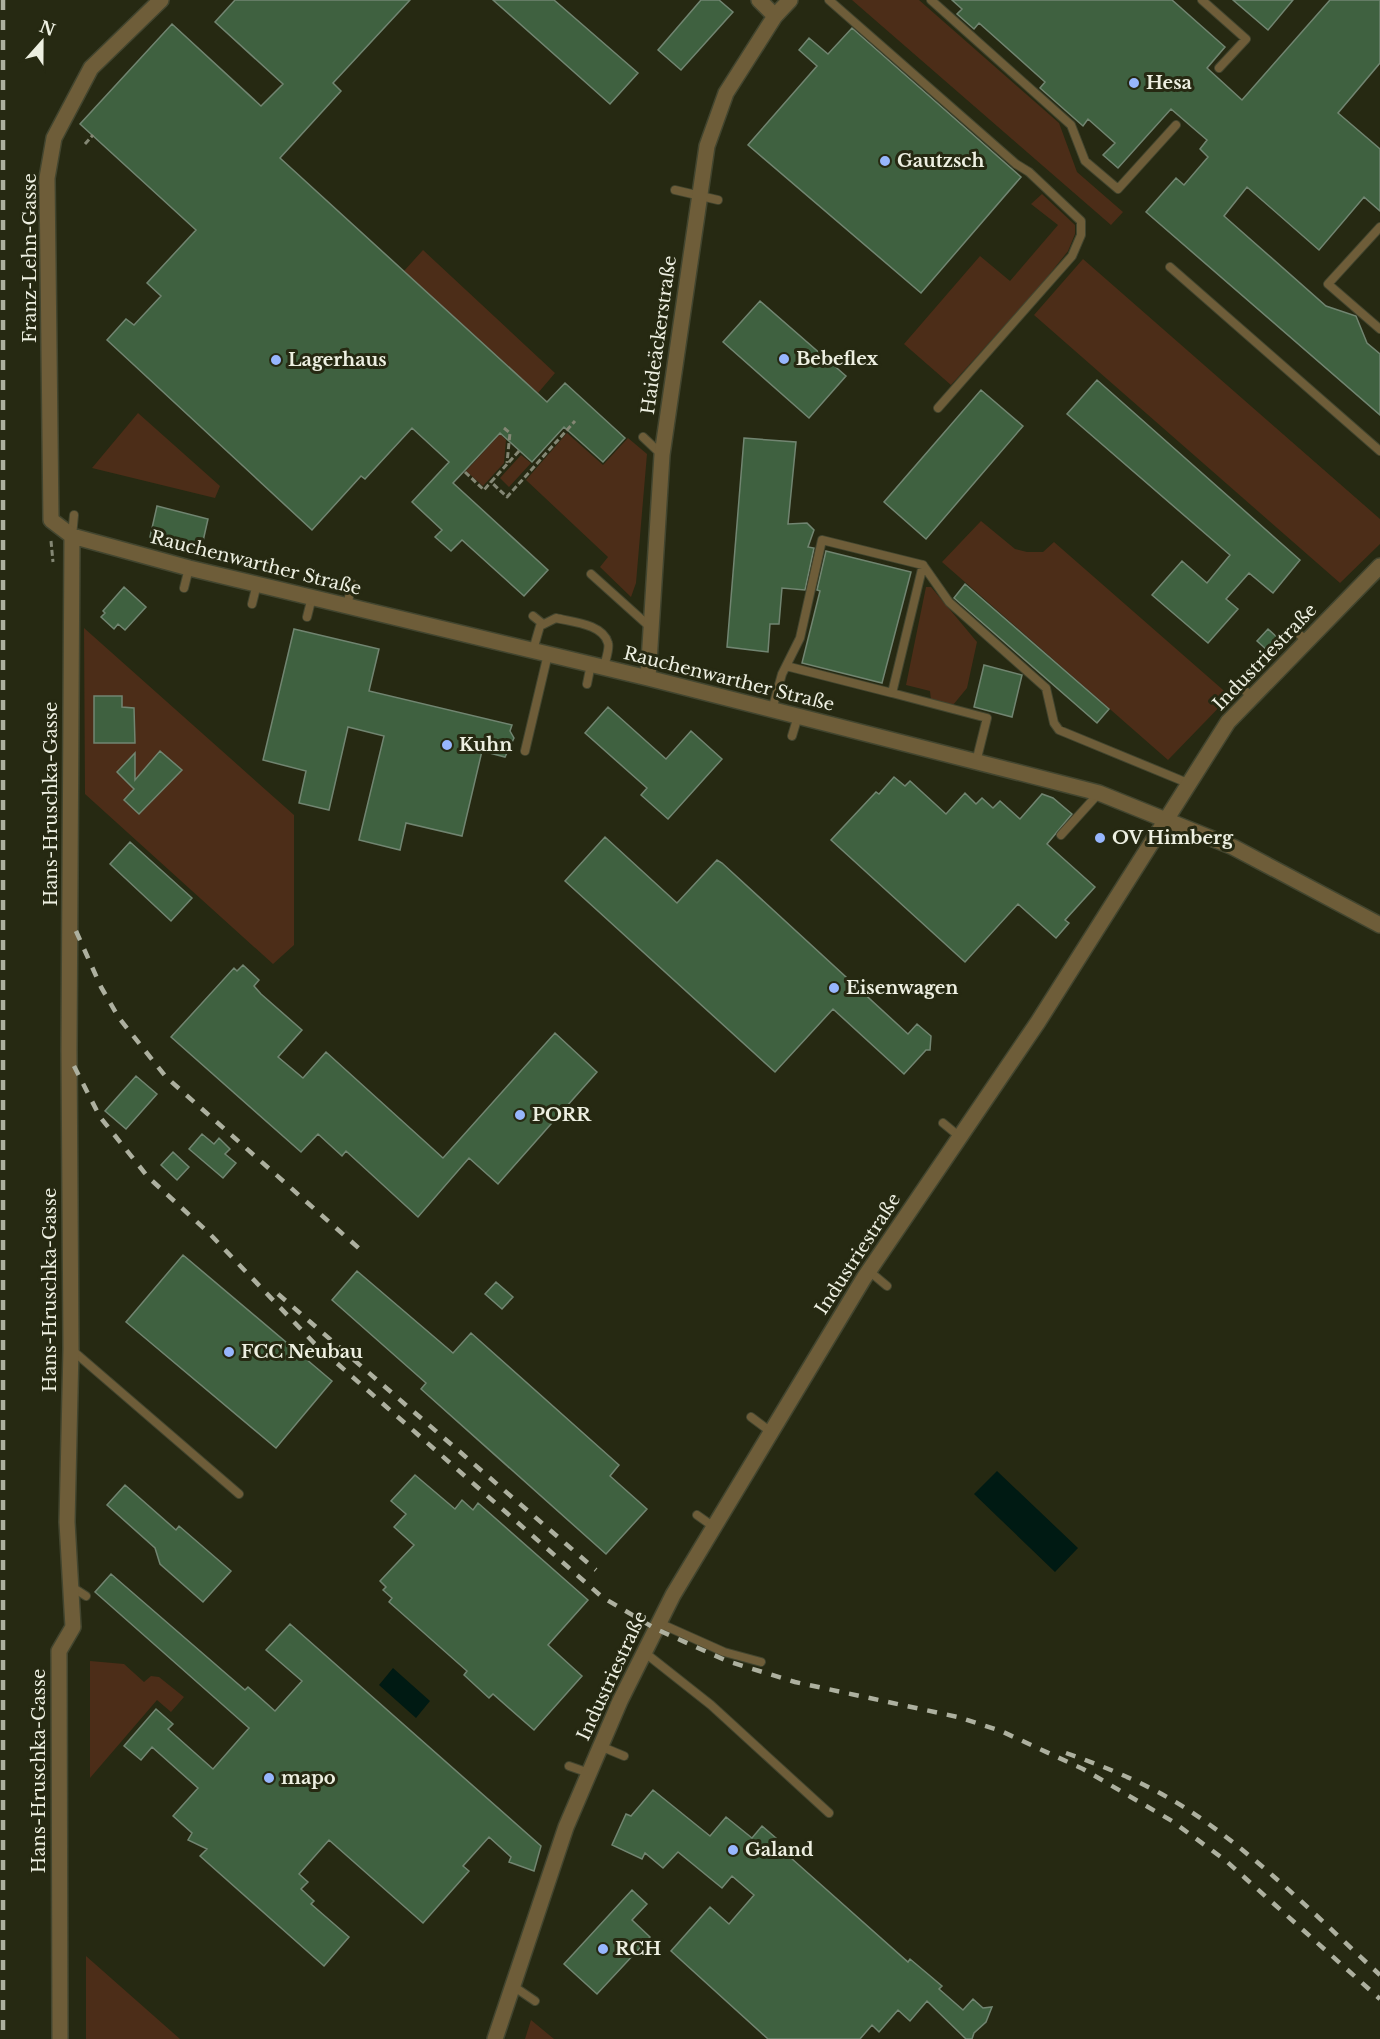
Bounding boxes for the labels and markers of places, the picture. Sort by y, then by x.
place label: Hesa [1146,72,1193,94]
marker: Hesa [1127,76,1141,90]
place label: Gautzsch [897,150,985,172]
marker: Gautzsch [878,154,892,168]
place label: Bebeflex [796,348,879,370]
place label: Lagerhaus [288,349,387,371]
marker: Bebeflex [777,352,791,366]
marker: Lagerhaus [269,353,283,367]
place label: Kuhn [459,734,512,756]
marker: Kuhn [440,738,454,752]
place label: OV Himberg [1112,827,1234,849]
marker: OV Himberg [1093,831,1107,845]
place label: Eisenwagen [846,977,958,999]
marker: Eisenwagen [827,981,841,995]
place label: PORR [532,1104,592,1126]
marker: PORR [513,1108,527,1122]
place label: FCC Neubau [241,1341,363,1363]
marker: FCC Neubau [222,1345,236,1359]
place label: mapo [281,1767,336,1789]
marker: mapo [262,1771,276,1785]
place label: Galand [745,1839,814,1861]
marker: Galand [726,1843,740,1857]
place label: RCH [615,1938,661,1960]
marker: RCH [596,1942,610,1956]

